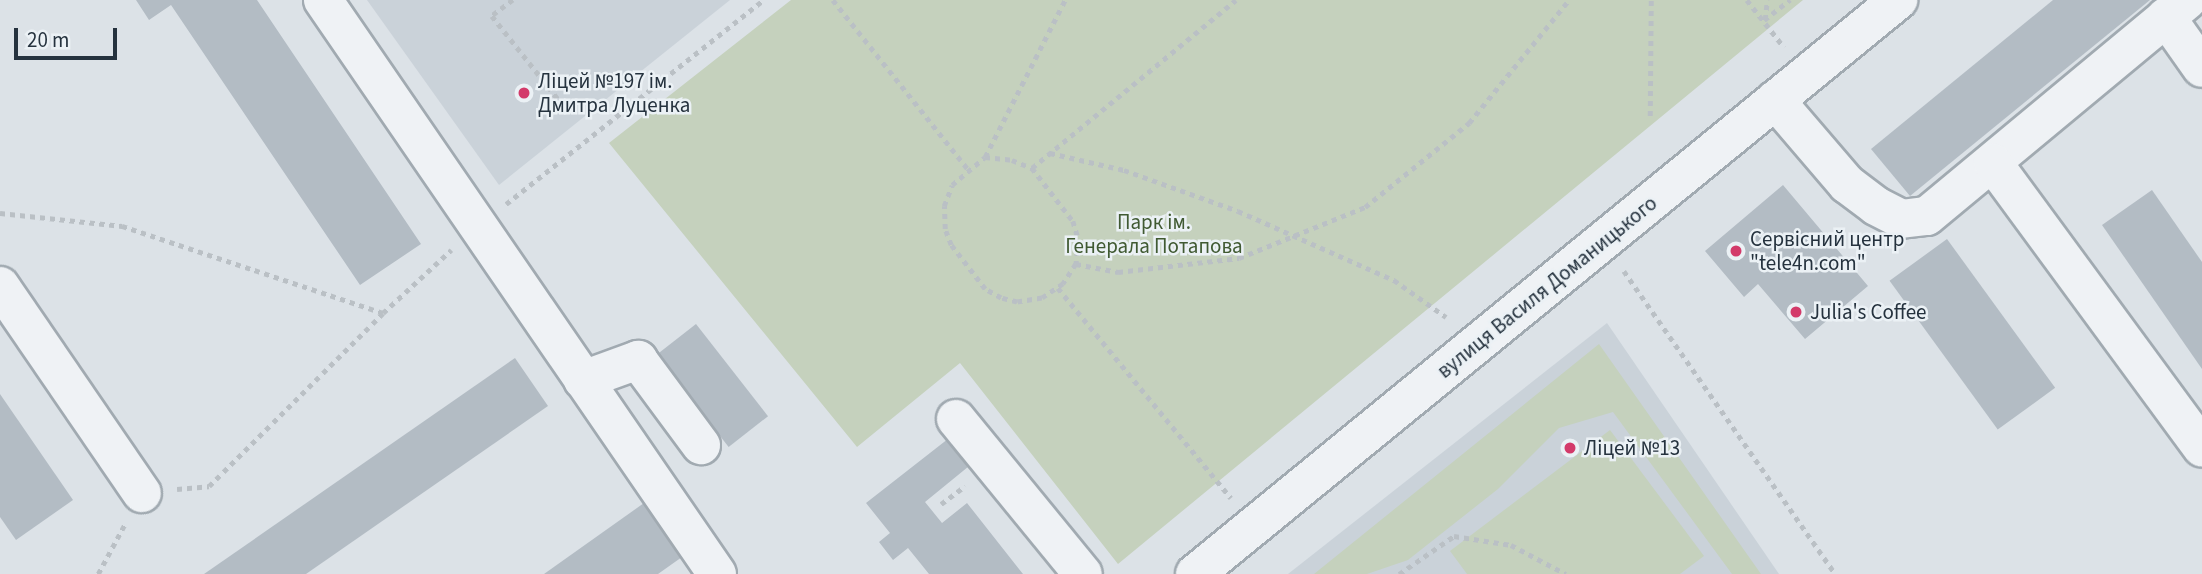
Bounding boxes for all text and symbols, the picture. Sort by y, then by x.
scale bar [18,14,121,58]
text: 20 m [27,25,69,55]
place label: Ліцей №197 ім. Дмитра Луценка [538,68,690,118]
marker: Ліцей №197 ім. Дмитра Луценка [516,85,532,101]
street label: вулиця Василя Доманицького [1432,190,1662,384]
park label: Парк ім. Генерала Потапова [1065,209,1243,259]
place label: Сервісний центр "tele4n.com" [1750,226,1904,276]
marker: Сервісний центр "tele4n.com" [1728,243,1744,259]
place label: Julia's Coffee [1810,299,1926,325]
marker: Julia's Coffee [1788,304,1804,320]
place label: Ліцей №13 [1584,435,1680,461]
marker: Ліцей №13 [1562,440,1578,456]

